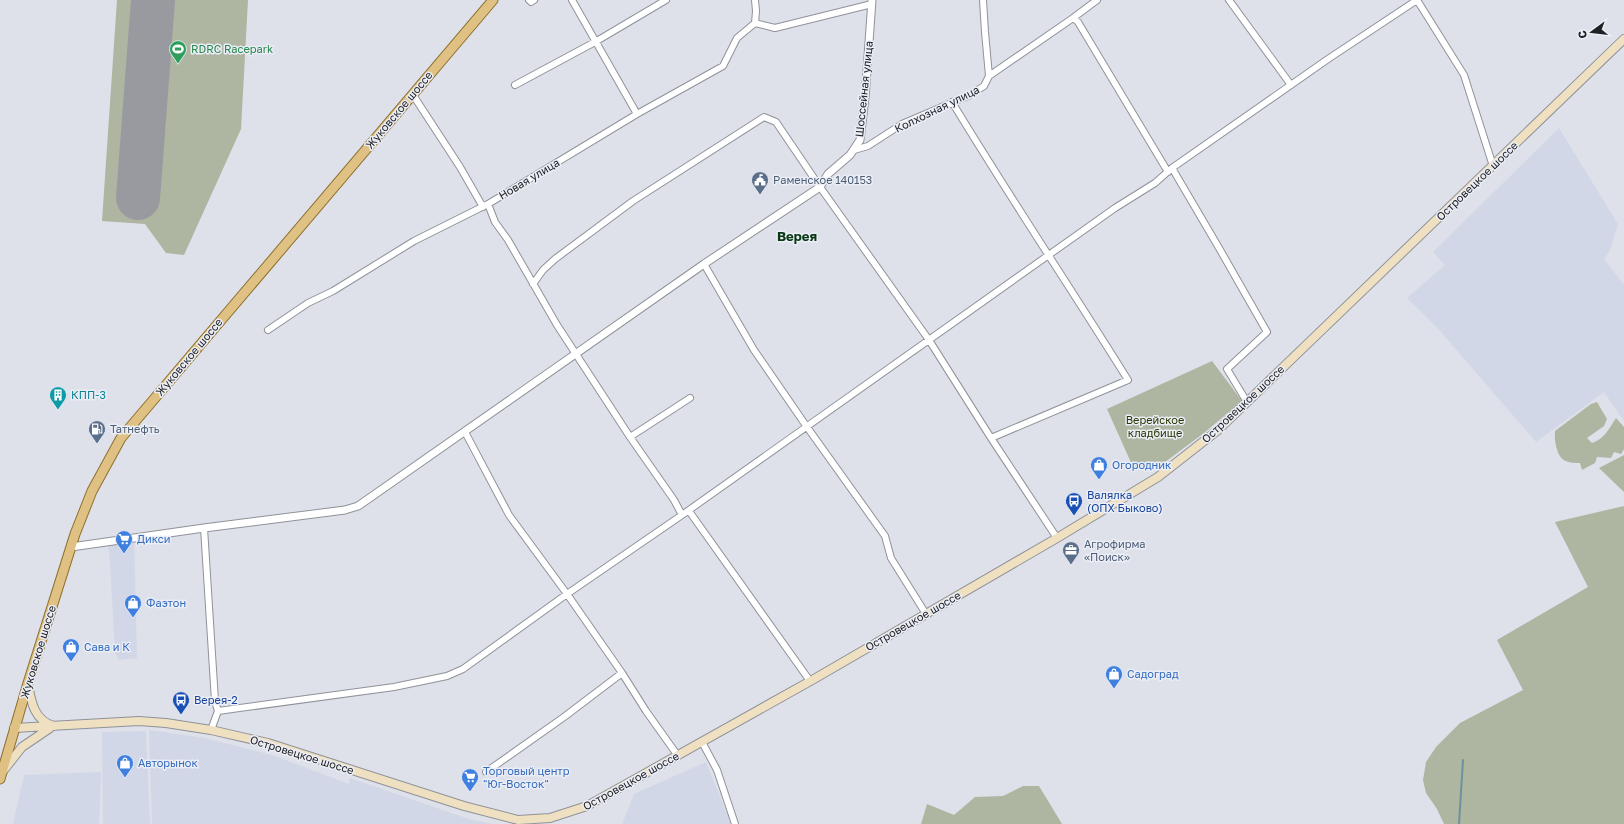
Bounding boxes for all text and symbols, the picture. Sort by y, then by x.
north arrow [1572,12,1612,52]
text: С [1575,29,1589,40]
sports icon: RDRC Racepark [168,39,188,64]
street label: Шоссейная улица [852,40,875,138]
place label: RDRC Racepark [191,42,273,55]
street label: Жуковское шоссе [362,68,435,151]
street label: Колхозная улица [892,82,981,135]
street label: Островецкое шоссе [1433,138,1520,223]
street label: Новая улица [496,155,562,202]
public building icon: Раменское 140153 [750,170,770,195]
place label: Раменское 140153 [773,173,872,186]
district label: Верея [777,228,817,244]
street label: Жуковское шоссе [152,315,225,398]
street label: Островецкое шоссе [1199,362,1287,445]
building icon: КПП-3 [48,385,68,410]
place label: КПП-3 [71,388,106,401]
park label: Верейское кладбище [1126,413,1184,439]
fuel station icon: Татнефть [87,419,107,444]
place label: Татнефть [110,422,160,435]
shop icon: Огородник [1089,455,1109,480]
place label: Огородник [1112,458,1172,471]
place label: Валялка (ОПХ Быково) [1087,488,1163,514]
bus stop icon: Валялка (ОПХ Быково) [1064,491,1084,516]
supermarket icon: Дикси [114,529,134,554]
place label: Дикси [137,532,171,545]
place label: Агрофирма «Поиск» [1084,537,1146,563]
office icon: Агрофирма «Поиск» [1061,540,1081,565]
street label: Островецкое шоссе [863,588,963,653]
shop icon: Фаэтон [123,593,143,618]
place label: Фаэтон [146,596,186,609]
street label: Жуковское шоссе [17,604,58,700]
shop icon: Сава и К [61,637,81,662]
place label: Сава и К [84,640,130,653]
shop icon: Садоград [1104,664,1124,689]
place label: Садоград [1127,667,1179,680]
bus stop icon: Верея-2 [171,690,191,715]
place label: Верея-2 [194,693,238,706]
street label: Островецкое шоссе [249,733,356,777]
street label: Островецкое шоссе [580,749,681,812]
shop icon: Авторынок [115,753,135,778]
place label: Авторынок [138,756,198,769]
place label: Торговый центр "Юг-Восток" [483,764,570,790]
supermarket icon: Торговый центр "Юг-Восток" [460,767,480,792]

